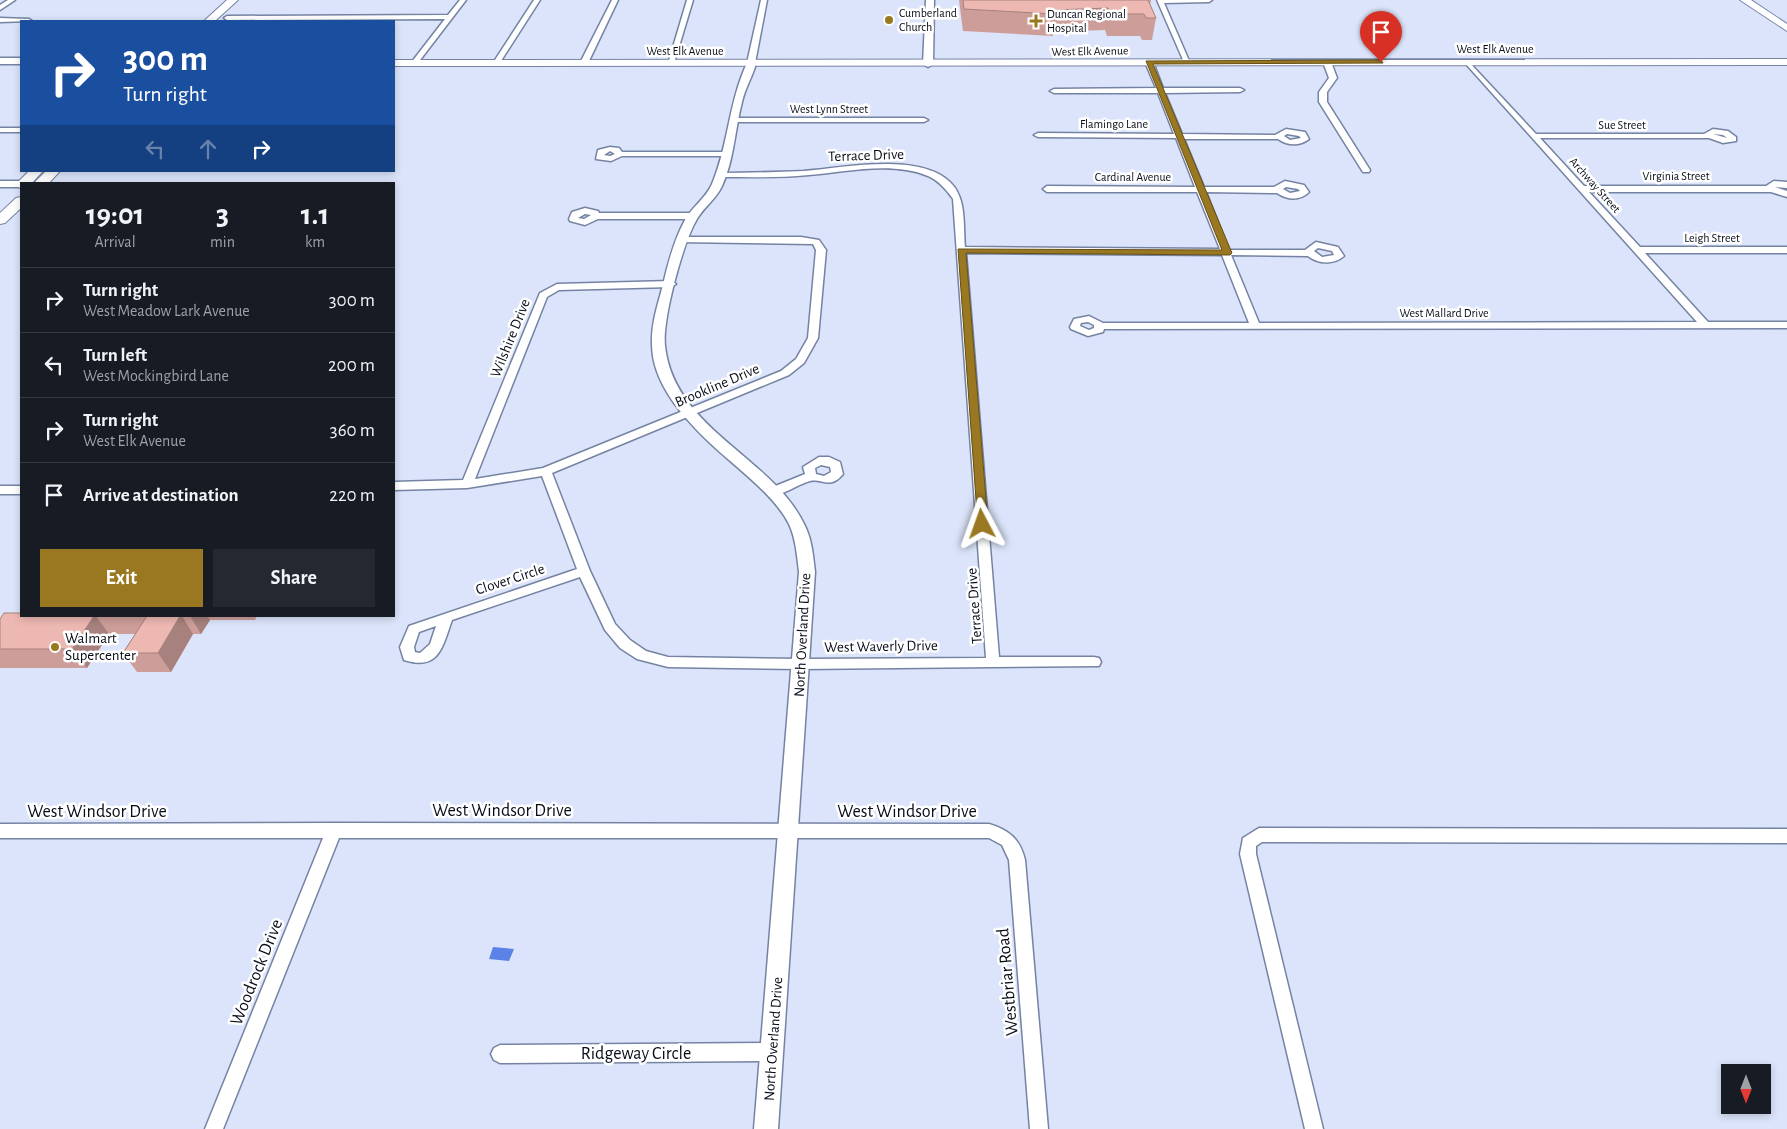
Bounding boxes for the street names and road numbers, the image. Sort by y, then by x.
street label: West Elk Avenue [1456,43,1534,55]
street label: West Elk Avenue [1051,44,1129,58]
street label: West Elk Avenue [646,45,724,57]
street label: West Lynn Street [790,103,868,116]
street label: Flamingo Lane [1080,118,1148,130]
street label: Sue Street [1598,119,1646,131]
street label: Terrace Drive [828,147,904,164]
street label: Archway Street [1566,155,1623,216]
street label: Virginia Street [1642,170,1710,182]
street label: Cardinal Avenue [1095,171,1171,183]
street label: Leigh Street [1684,232,1740,244]
street label: Wilshire Drive [488,297,533,380]
street label: West Mallard Drive [1399,307,1489,319]
street label: Brookline Drive [673,361,762,410]
street label: Clover Circle [474,561,547,598]
street label: Terrace Drive [964,567,985,644]
street label: North Overland Drive [792,573,813,697]
street label: West Waverly Drive [824,638,938,655]
street label: West Windsor Drive [432,802,572,820]
street label: West Windsor Drive [27,803,167,821]
street label: West Windsor Drive [837,803,977,821]
street label: Woodrock Drive [228,917,286,1028]
street label: Westbriar Road [994,927,1022,1036]
street label: North Overland Drive [762,976,785,1101]
street label: Ridgeway Circle [581,1045,691,1063]

